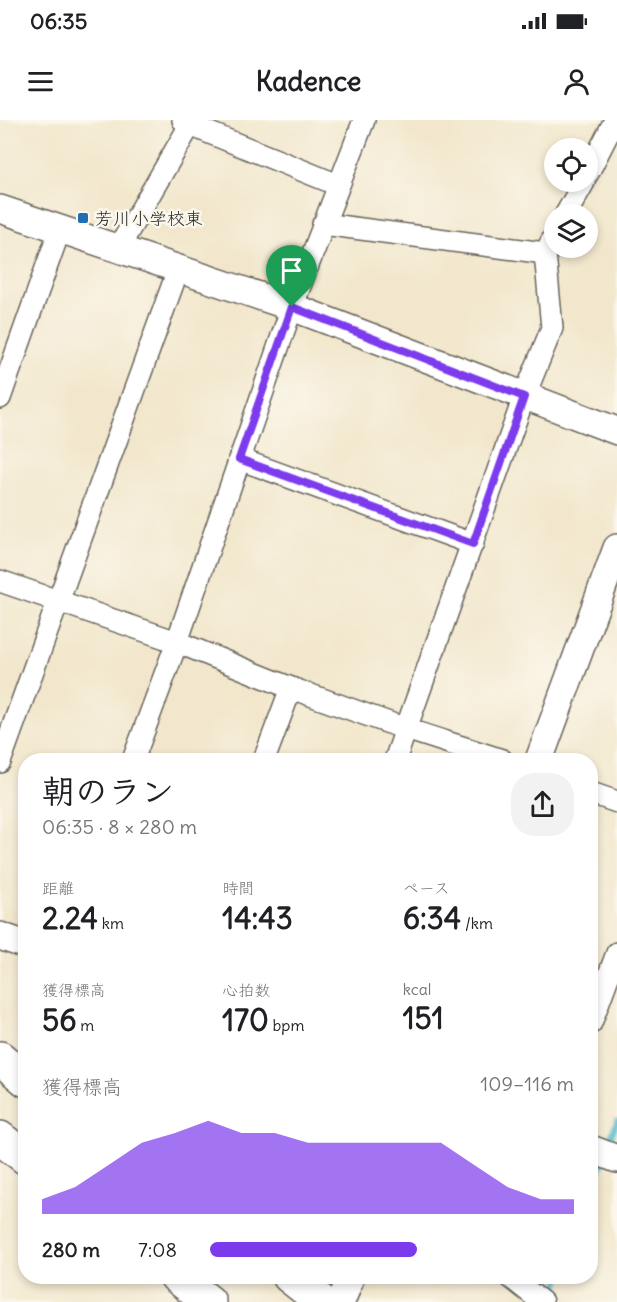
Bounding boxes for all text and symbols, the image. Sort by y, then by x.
text: 06:35 [30,7,87,35]
text: Kadence [256,64,361,98]
icon: menu [24,65,57,98]
icon: person [560,65,593,98]
map controls [544,138,598,258]
button: locate [544,138,598,192]
button: layers [544,204,598,258]
place label: 芳川小学校東 [95,207,203,230]
marker: 芳川小学校東 [76,211,90,225]
pin [266,245,317,307]
icon: arrive [275,254,308,287]
text: 朝のラン [42,770,174,812]
button: share [511,773,574,836]
text: 06:35 · 8 × 280 m [42,814,197,839]
text: 距離 [42,878,74,898]
text: 時間 [222,878,254,898]
text: ペース [403,878,450,898]
text: 2.24 [42,899,98,937]
text: 14:43 [222,899,293,937]
text: 6:34 [403,899,461,937]
text: km [98,913,124,933]
text: /km [461,913,493,933]
text: kcal [403,979,431,999]
text: 獲得標高 [42,980,106,1000]
text: 心拍数 [222,980,270,1000]
text: 151 [403,999,444,1037]
text: 56 [42,1001,77,1039]
text: 170 [222,1001,269,1039]
text: m [77,1015,94,1035]
text: bpm [269,1015,304,1035]
text: 109–116 m [480,1071,574,1096]
text: 獲得標高 [42,1074,122,1099]
text: 280 m [42,1237,100,1262]
text: 7:08 [138,1237,177,1262]

